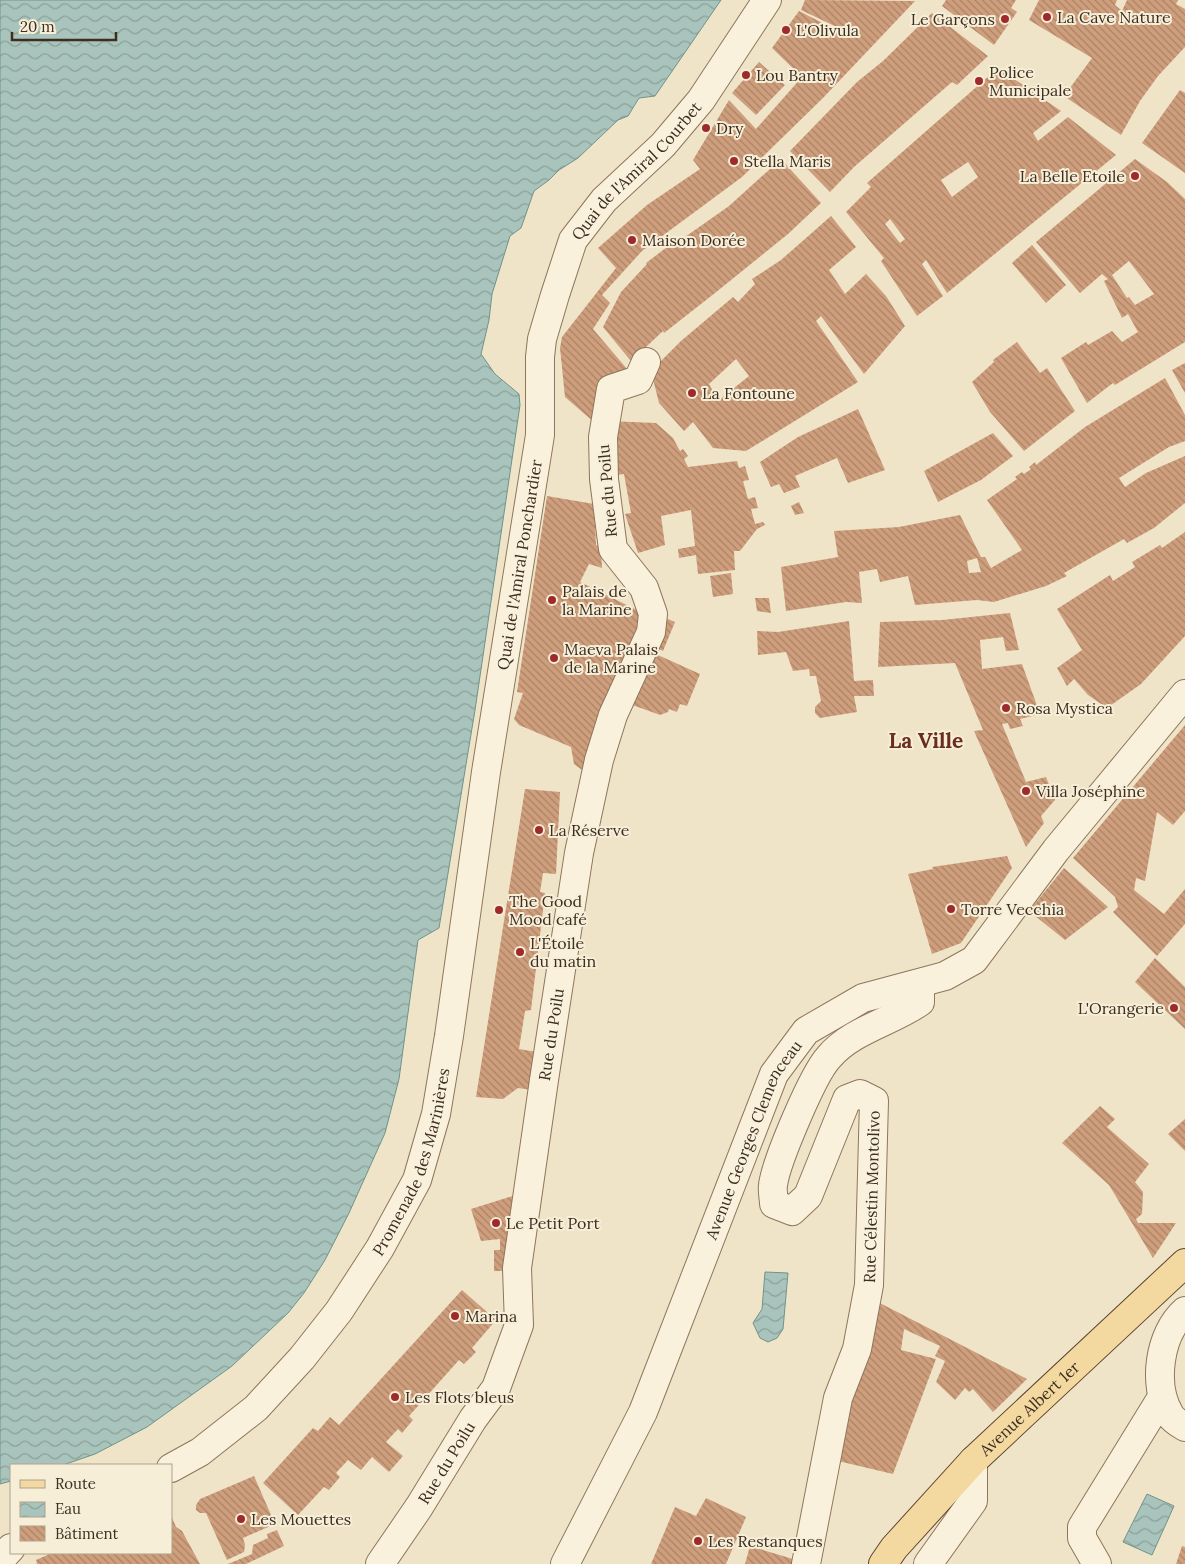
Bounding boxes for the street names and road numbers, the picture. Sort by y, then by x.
street label: Quai de l'Amiral Courbet [567,97,706,244]
street label: Rue du Poilu [593,443,621,538]
street label: Quai de l'Amiral Ponchardier [493,458,546,671]
street label: Rue du Poilu [534,986,568,1082]
street label: Avenue Georges Clemenceau [700,1036,806,1243]
street label: Promenade des Marinières [368,1067,453,1259]
street label: Rue Célestin Montolivo [859,1110,884,1283]
street label: Avenue Albert 1er [974,1357,1084,1461]
street label: Rue du Poilu [413,1417,479,1508]

